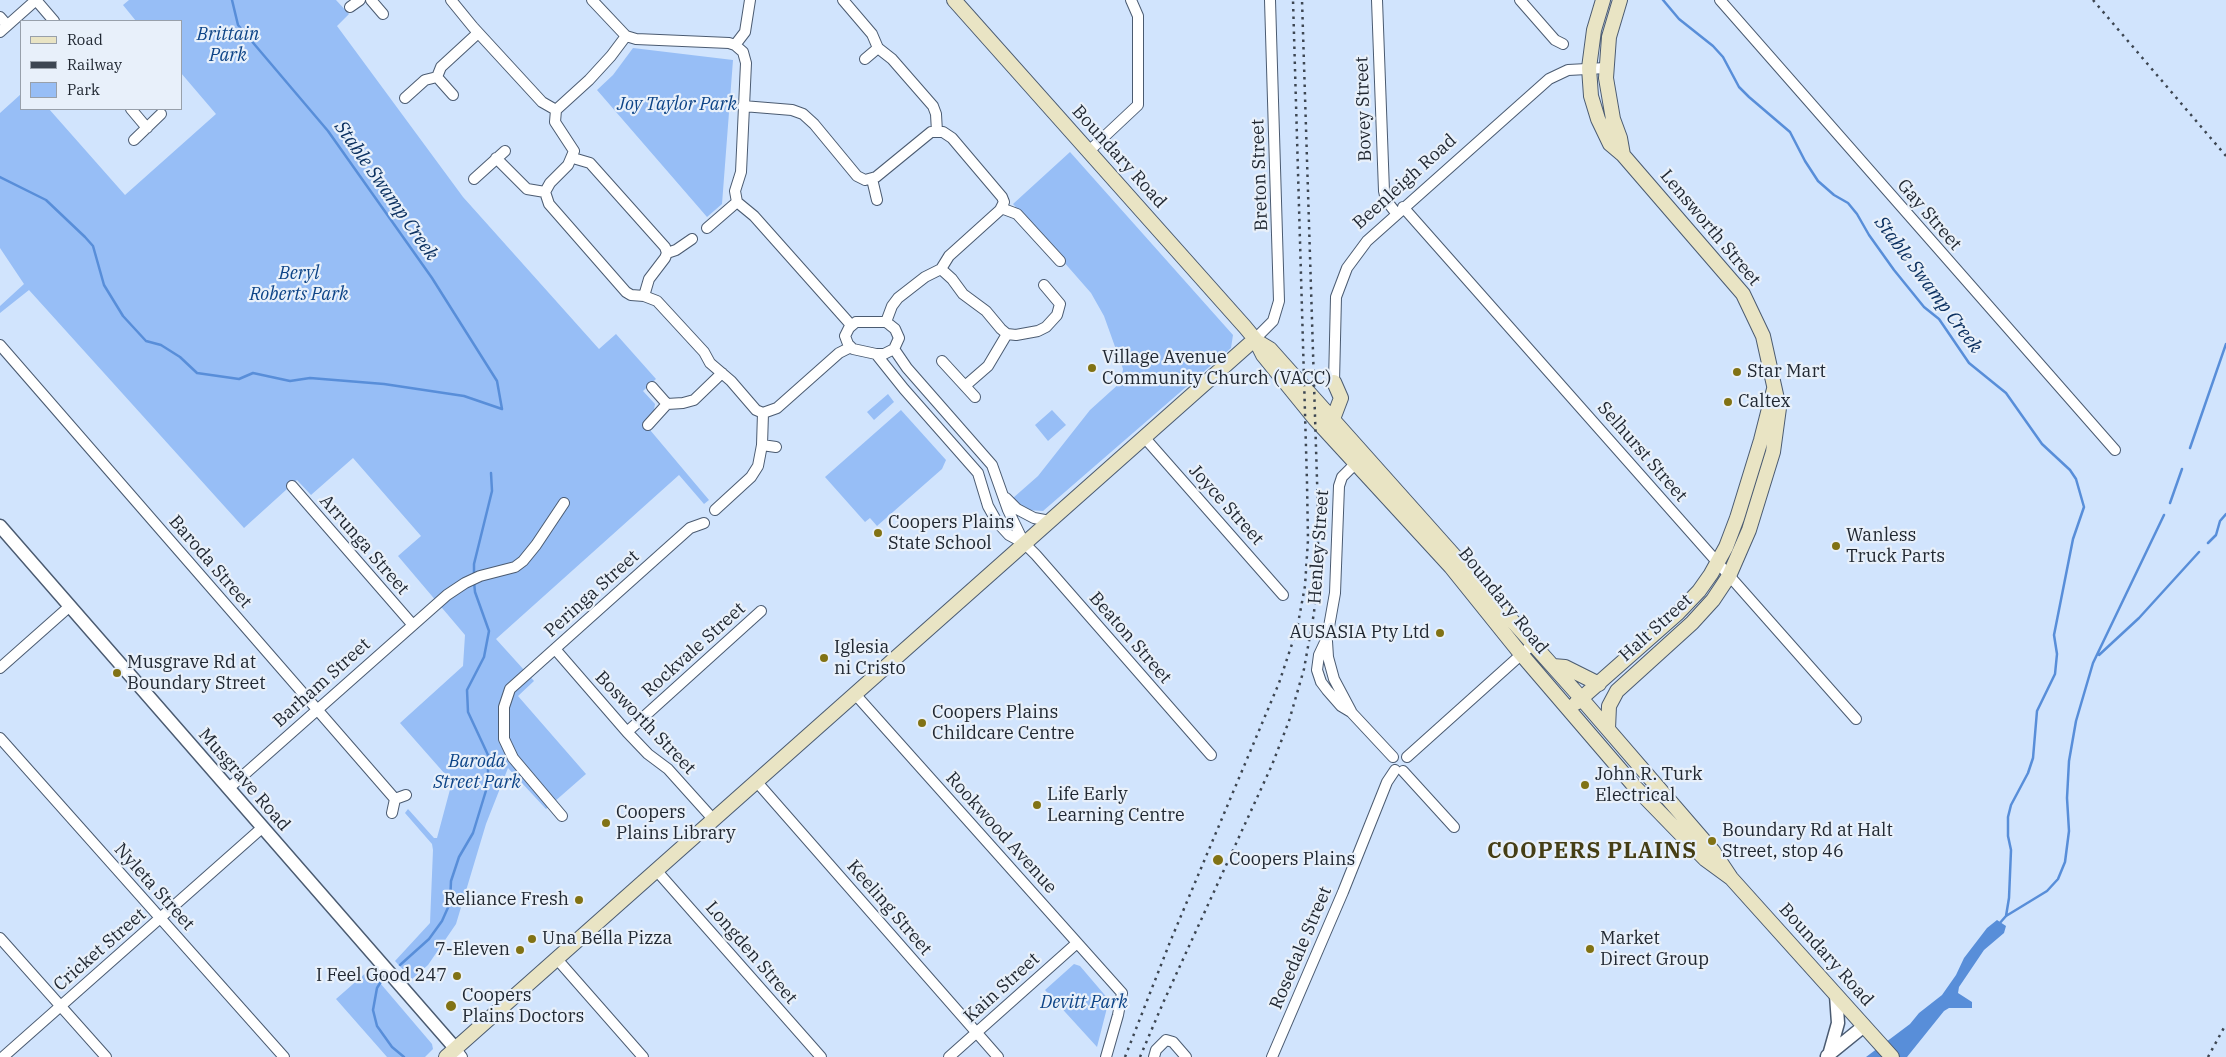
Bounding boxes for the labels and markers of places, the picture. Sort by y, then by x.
place label: Village Avenue Community Church (VACC) [1102,347,1331,389]
place label: Star Mart [1747,361,1826,383]
marker: Village Avenue Community Church (VACC) [1086,362,1098,374]
marker: Star Mart [1731,366,1743,378]
place label: Caltex [1738,391,1791,413]
marker: Caltex [1722,396,1734,408]
place label: Coopers Plains State School [888,512,1014,554]
place label: Wanless Truck Parts [1846,525,1945,568]
marker: Coopers Plains State School [872,527,884,539]
marker: Wanless Truck Parts [1830,540,1842,552]
place label: AUSASIA Pty Ltd [1290,622,1430,644]
marker: AUSASIA Pty Ltd [1434,627,1446,639]
place label: Iglesia ni Cristo [834,637,906,680]
place label: Musgrave Rd at Boundary Street [127,652,265,694]
marker: Iglesia ni Cristo [818,652,830,664]
marker: Musgrave Rd at Boundary Street [111,667,123,679]
place label: Coopers Plains Childcare Centre [932,702,1074,744]
marker: Coopers Plains Childcare Centre [916,717,928,729]
place label: John R. Turk Electrical [1595,764,1703,806]
marker: John R. Turk Electrical [1579,779,1591,791]
place label: Life Early Learning Centre [1047,784,1185,826]
marker: Life Early Learning Centre [1031,799,1043,811]
place label: Coopers Plains Library [616,802,736,844]
marker: Coopers Plains Library [600,817,612,829]
place label: Boundary Rd at Halt Street, stop 46 [1722,820,1893,862]
marker: Boundary Rd at Halt Street, stop 46 [1706,835,1718,847]
place label: Coopers Plains [1229,849,1355,871]
marker: Coopers Plains [1211,853,1225,867]
place label: Reliance Fresh [444,889,569,911]
marker: Reliance Fresh [573,894,585,906]
place label: Una Bella Pizza [542,928,672,950]
place label: Market Direct Group [1600,928,1709,971]
marker: Una Bella Pizza [526,933,538,945]
place label: 7-Eleven [435,939,510,961]
marker: Market Direct Group [1584,943,1596,955]
marker: 7-Eleven [514,944,526,956]
place label: I Feel Good 247 [316,965,447,987]
marker: I Feel Good 247 [451,970,463,982]
place label: Coopers Plains Doctors [462,985,584,1028]
marker: Coopers Plains Doctors [444,999,458,1013]

